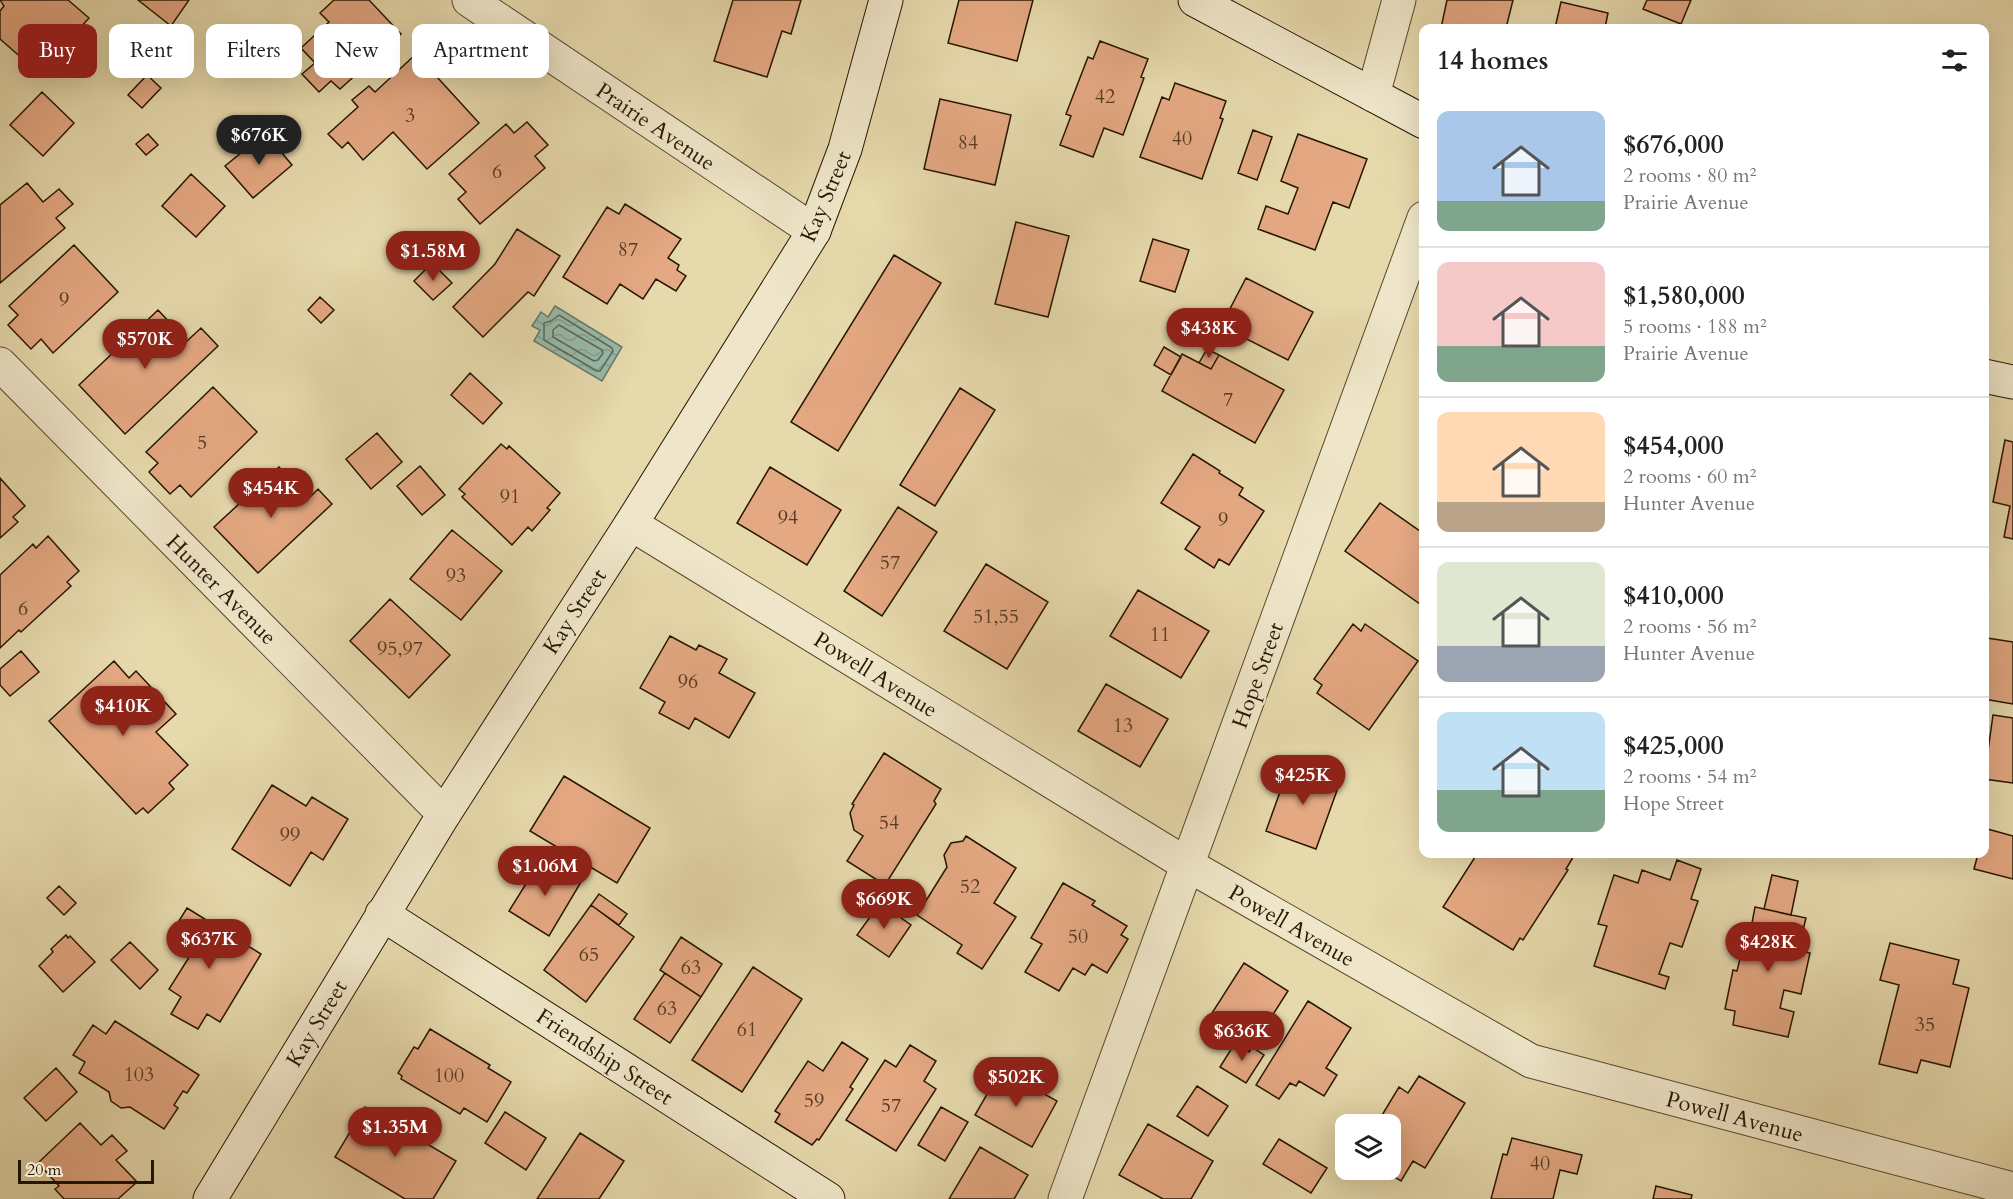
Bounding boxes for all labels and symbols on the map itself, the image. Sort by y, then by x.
street label: Prairie Avenue [590,76,721,178]
house number: 42 [1095,83,1115,110]
house number: 3 [405,102,415,129]
pin: $676K [217,115,301,166]
house number: 40 [1172,125,1192,152]
house number: 84 [958,129,978,156]
street label: Kay Street [793,146,859,247]
house number: 6 [492,158,502,185]
pin: $1.58M [384,231,482,282]
house number: 87 [618,236,638,263]
house number: 9 [59,286,69,313]
pin: $438K [1167,308,1251,359]
pin: $570K [103,319,187,370]
house number: 7 [1223,386,1233,413]
house number: 5 [197,429,207,456]
pin: $454K [229,468,313,519]
house number: 91 [500,483,520,510]
house number: 94 [778,504,798,531]
house number: 9 [1218,506,1228,533]
street label: Hunter Avenue [159,528,283,652]
house number: 57 [880,549,900,576]
house number: 93 [446,562,466,589]
street label: Kay Street [536,563,614,660]
house number: 6 [18,595,28,622]
house number: 51,55 [973,603,1019,630]
street label: Hope Street [1225,618,1291,733]
house number: 11 [1150,621,1170,648]
street label: Powell Avenue [808,625,943,725]
house number: 95,97 [377,635,423,662]
house number: 96 [678,668,698,695]
pin: $410K [81,686,165,737]
house number: 13 [1113,712,1133,739]
pin: $425K [1261,755,1345,806]
house number: 54 [879,809,899,836]
house number: 99 [280,821,300,848]
pin: $1.06M [496,846,594,897]
house number: 52 [960,873,980,900]
street label: Powell Avenue [1223,878,1360,974]
pin: $669K [842,879,926,930]
pin: $637K [167,919,251,970]
pin: $428K [1726,922,1810,973]
house number: 50 [1068,923,1088,950]
house number: 65 [579,941,599,968]
house number: 63 [681,954,701,981]
street label: Kay Street [279,974,355,1073]
house number: 63 [657,995,677,1022]
street label: Friendship Street [530,1001,679,1112]
pin: $636K [1200,1011,1284,1062]
house number: 35 [1915,1011,1935,1038]
house number: 61 [737,1016,757,1043]
pin: $502K [974,1057,1058,1108]
house number: 103 [124,1061,154,1088]
house number: 100 [434,1062,464,1089]
street label: Powell Avenue [1663,1084,1807,1150]
house number: 59 [804,1087,824,1114]
house number: 57 [881,1092,901,1119]
pin: $1.35M [346,1107,444,1158]
house number: 40 [1530,1150,1550,1177]
scale bar [18,1157,154,1184]

